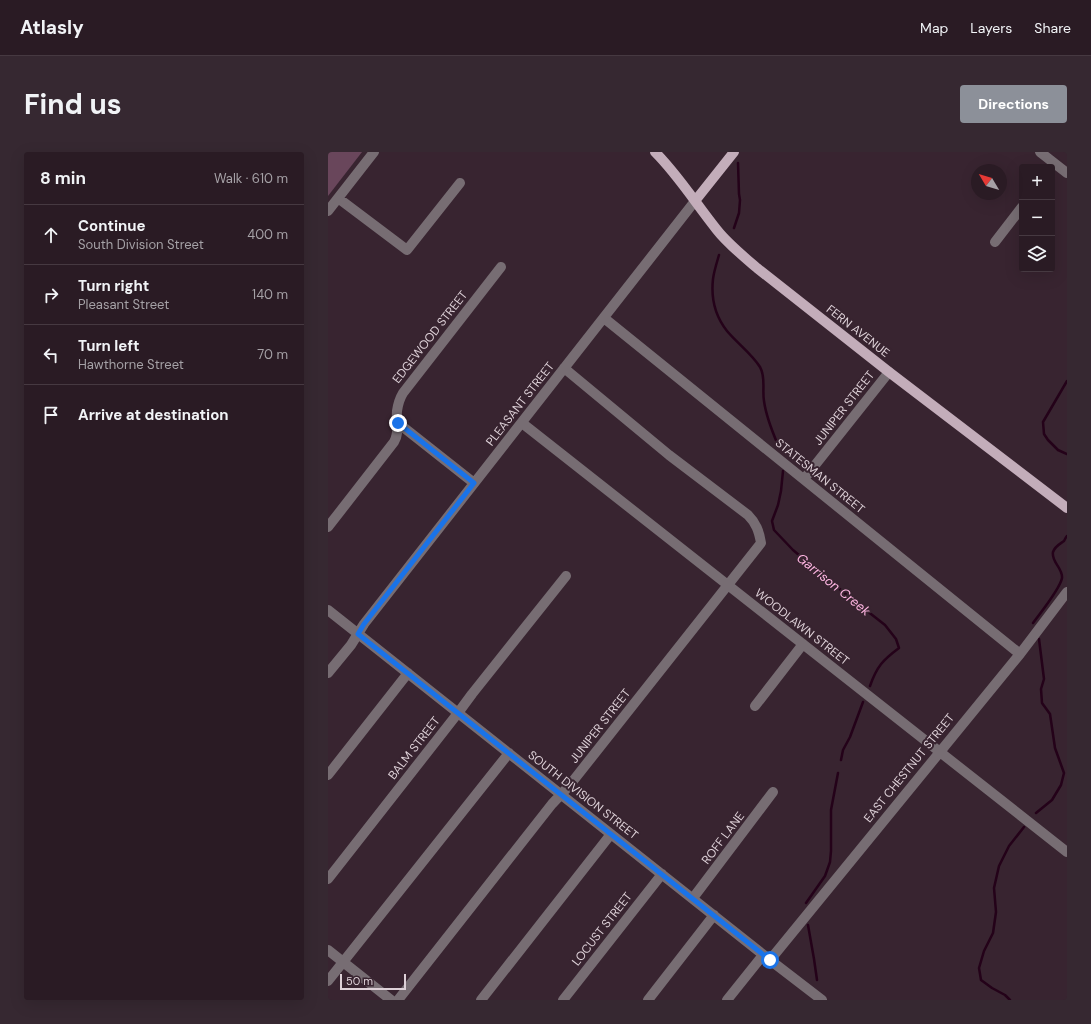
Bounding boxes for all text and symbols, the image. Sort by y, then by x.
text: Atlasly [20,15,84,40]
text: Map [920,19,948,37]
text: Layers [970,19,1012,37]
text: Share [1034,19,1071,37]
button: Directions [960,85,1067,123]
text: Find us [24,86,122,123]
north arrow [971,164,1007,200]
map controls [1019,164,1055,272]
button: + [1019,164,1055,200]
text: 8 min [40,167,86,189]
text: Walk · 610 m [214,170,288,187]
button: − [1019,200,1055,236]
text: Continue [78,216,146,236]
icon: ahead [40,224,62,246]
text: 400 m [247,226,288,243]
text: South Division Street [78,236,204,253]
button: layers [1019,236,1055,272]
text: Turn right [78,276,149,296]
icon: right [40,284,62,306]
text: 140 m [252,286,288,303]
street label: EDGEWOOD STREET [389,287,471,387]
text: Pleasant Street [78,296,169,313]
street label: FERN AVENUE [823,301,893,361]
text: Turn left [78,336,139,356]
icon: left [40,344,62,366]
text: 70 m [257,346,288,363]
text: Hawthorne Street [78,356,184,373]
street label: PLEASANT STREET [482,359,558,449]
street label: JUNIPER STREET [810,367,878,448]
icon: arrive [40,404,62,426]
text: Arrive at destination [78,405,229,425]
route end [389,414,407,432]
street label: STATESMAN STREET [772,435,868,517]
water label: Garrison Creek [793,549,874,620]
street label: WOODLAWN STREET [752,585,853,669]
street label: JUNIPER STREET [566,685,634,766]
street label: EAST CHESTNUT STREET [860,710,958,826]
street label: BALM STREET [384,713,444,783]
street label: SOUTH DIVISION STREET [525,747,642,843]
street label: ROFF LANE [698,808,748,867]
street label: LOCUST STREET [568,889,636,969]
route start [761,951,779,969]
scale bar [340,972,406,991]
text: 50 m [346,974,373,988]

